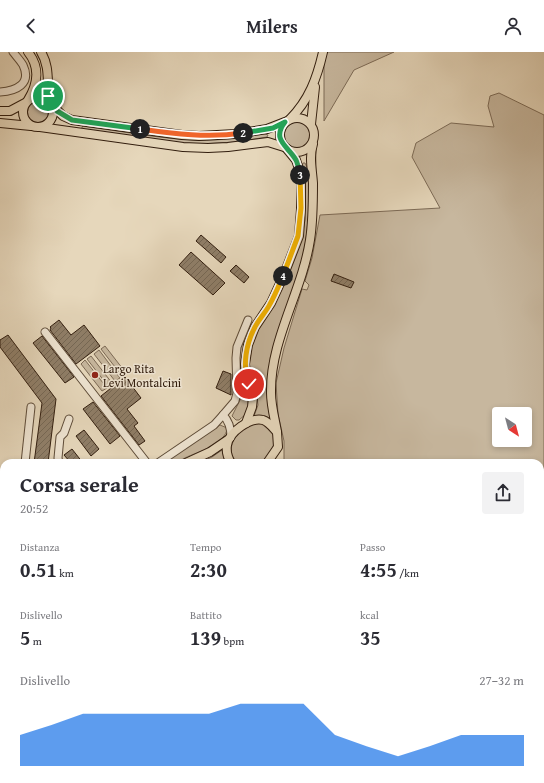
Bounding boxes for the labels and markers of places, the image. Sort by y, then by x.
pin [31,79,65,113]
pin: 1 [130,119,150,139]
pin: 2 [233,123,253,143]
pin: 3 [290,165,310,185]
pin: 4 [273,266,293,286]
place label: Largo Rita Levi Montalcini [103,360,182,391]
pin [232,367,266,401]
marker: Largo Rita Levi Montalcini [90,370,100,380]

